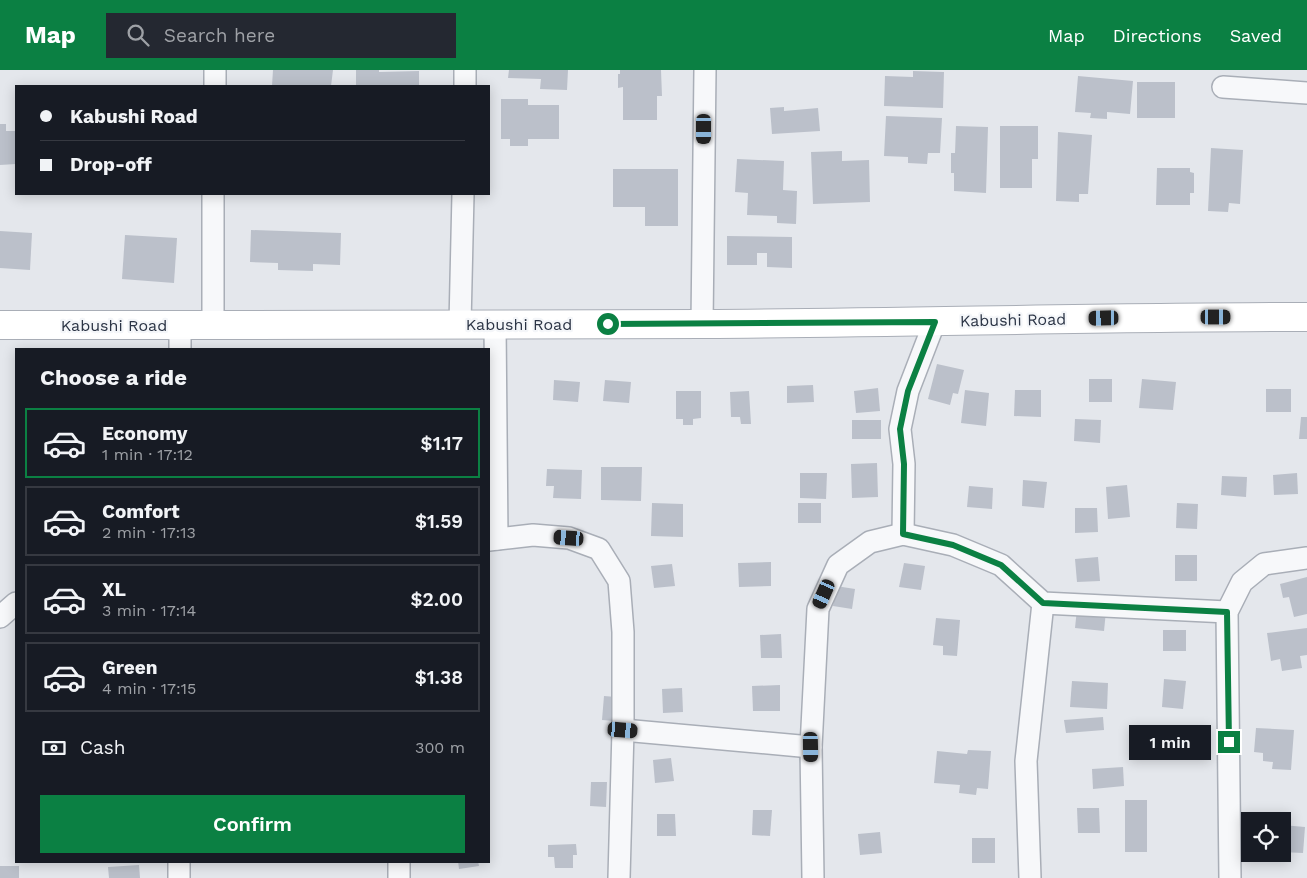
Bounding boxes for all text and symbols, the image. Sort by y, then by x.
search box [106,13,456,58]
text: Map [25,21,76,49]
icon: search [124,21,152,49]
text: Search here [164,24,275,47]
text: Map [1048,25,1085,46]
text: Directions [1113,25,1202,46]
text: Saved [1230,25,1282,46]
text: Kabushi Road [70,105,198,128]
car [696,114,711,144]
text: Drop-off [70,153,152,176]
street label: Kabushi Road [960,310,1066,330]
car [1088,310,1119,326]
car [1201,310,1231,325]
route start [597,313,619,335]
street label: Kabushi Road [466,315,572,334]
street label: Kabushi Road [61,316,167,335]
text: Choose a ride [40,365,187,390]
icon: car [42,421,87,466]
text: Economy [102,422,187,445]
text: $1.17 [421,432,463,455]
text: 1 min · 17:12 [102,445,193,464]
icon: car [42,499,87,544]
text: Comfort [102,500,180,523]
text: $1.59 [415,510,463,533]
text: 2 min · 17:13 [102,523,196,542]
car [553,529,584,547]
icon: car [42,577,87,622]
car [811,577,836,611]
text: XL [102,578,126,601]
text: $2.00 [411,588,463,611]
text: 3 min · 17:14 [102,601,196,620]
icon: car [42,655,87,700]
text: Green [102,656,158,679]
text: $1.38 [415,666,463,689]
text: 4 min · 17:15 [102,679,196,698]
car [607,721,638,739]
callout: 1 min [1129,724,1212,760]
route end [1218,731,1240,753]
car [803,732,818,762]
text: 1 min [1149,733,1191,752]
icon: cash [40,734,68,762]
text: Cash [80,736,126,759]
text: 300 m [415,738,465,757]
button: Confirm [40,795,465,853]
map controls [1241,812,1291,862]
button: locate [1241,812,1291,862]

